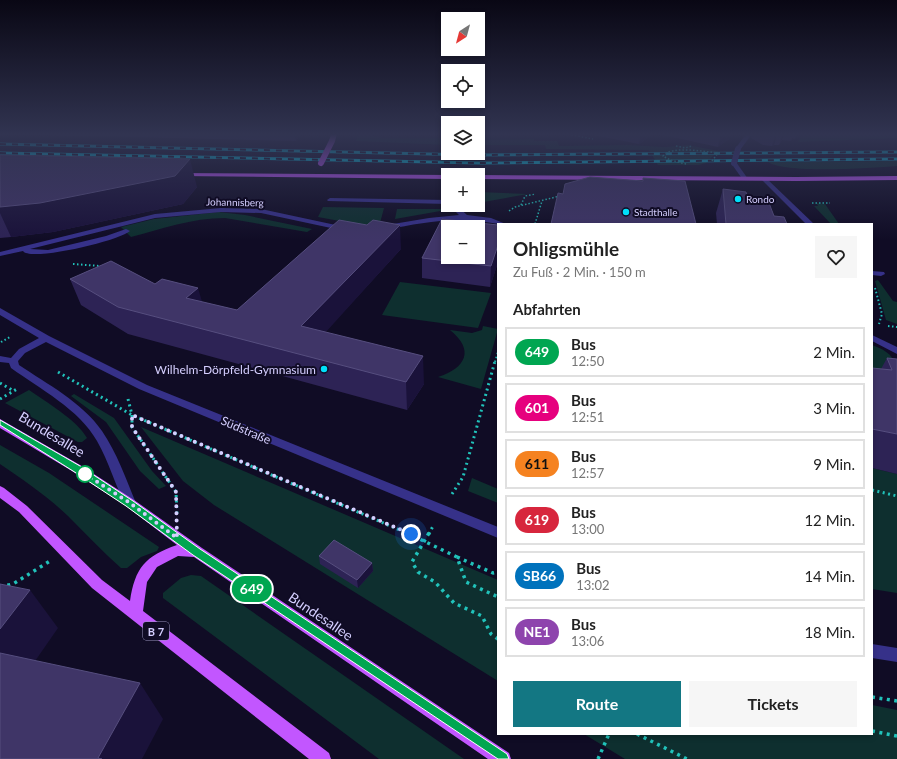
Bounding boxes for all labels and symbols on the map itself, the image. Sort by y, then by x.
north arrow [441,12,485,56]
place label: Rondo [746,193,775,205]
marker: Rondo [733,194,743,204]
street label: Johannisberg [206,195,264,209]
place label: Stadthalle [634,206,678,218]
marker: Stadthalle [621,207,631,217]
place label: Wilhelm-Dörpfeld-Gymnasium [155,362,316,377]
marker: Wilhelm-Dörpfeld-Gymnasium [319,364,329,374]
street label: Bundesallee [16,408,88,460]
street label: Südstraße [219,413,273,447]
unlabelled marker [76,465,94,483]
your location [401,524,421,544]
line badge: 649 [229,576,275,602]
street label: Bundesallee [286,588,356,644]
road number: B 7 [143,622,169,640]

